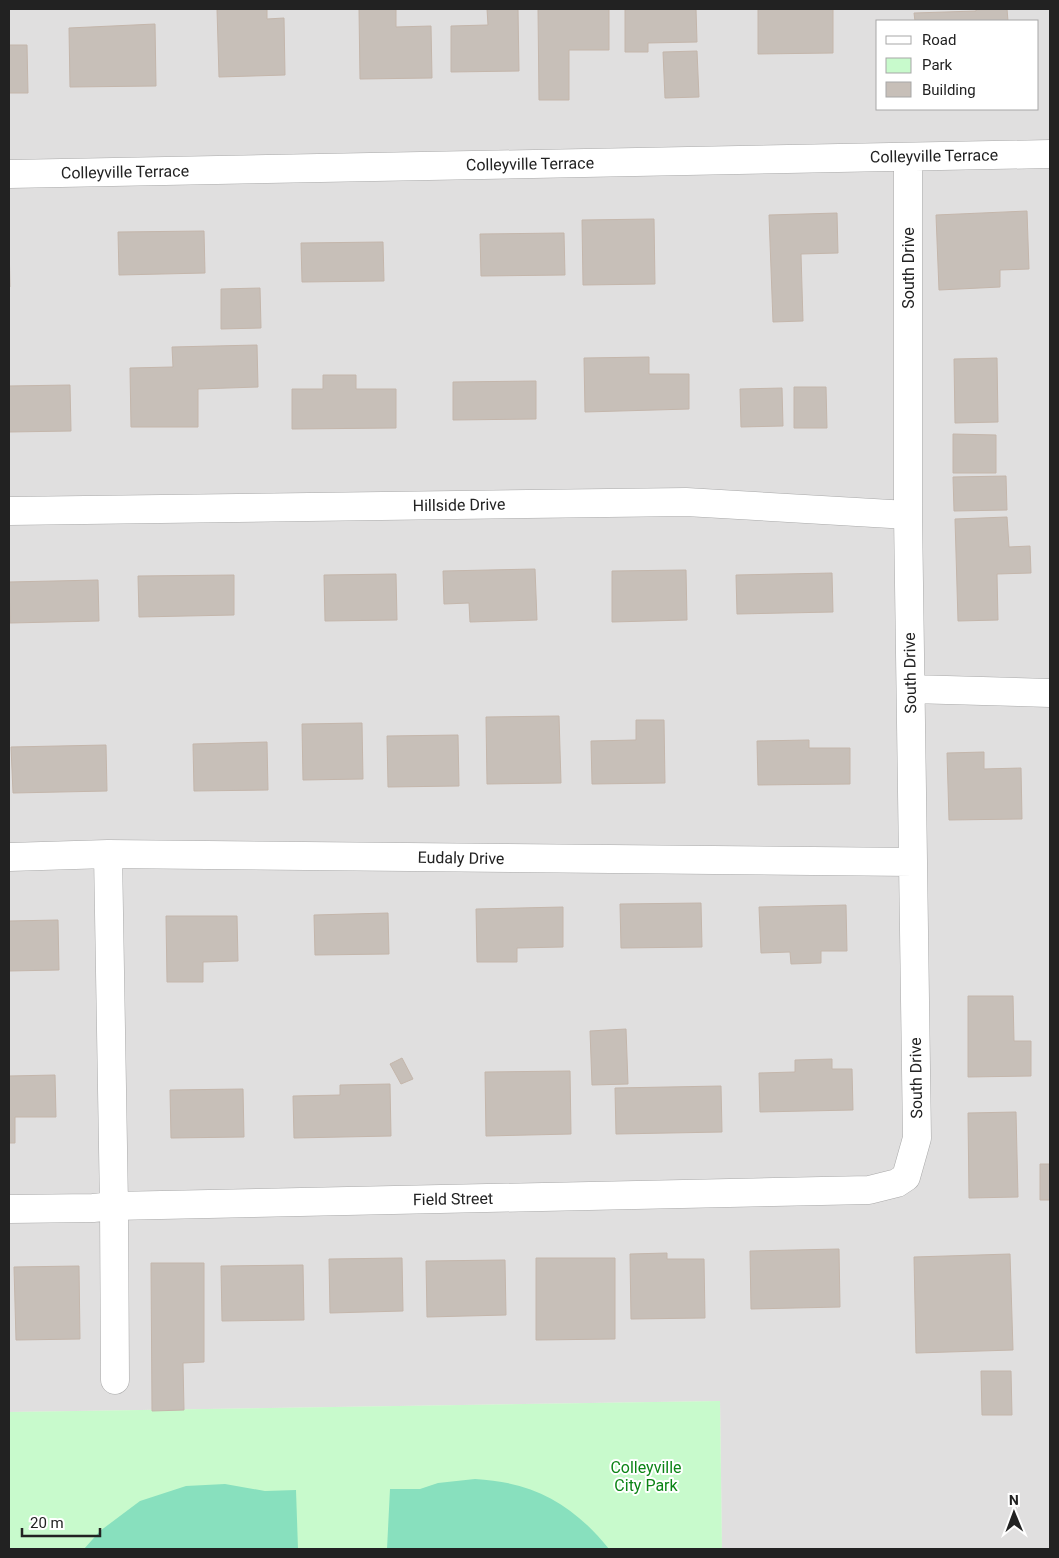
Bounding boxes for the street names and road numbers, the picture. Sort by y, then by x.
street label: Colleyville Terrace [870,145,998,167]
street label: Colleyville Terrace [466,153,594,175]
street label: Colleyville Terrace [61,161,189,183]
street label: South Drive [899,227,918,309]
street label: Hillside Drive [413,495,505,515]
street label: South Drive [900,632,920,714]
street label: Eudaly Drive [417,848,505,868]
street label: South Drive [906,1037,926,1119]
street label: Field Street [413,1189,493,1209]

